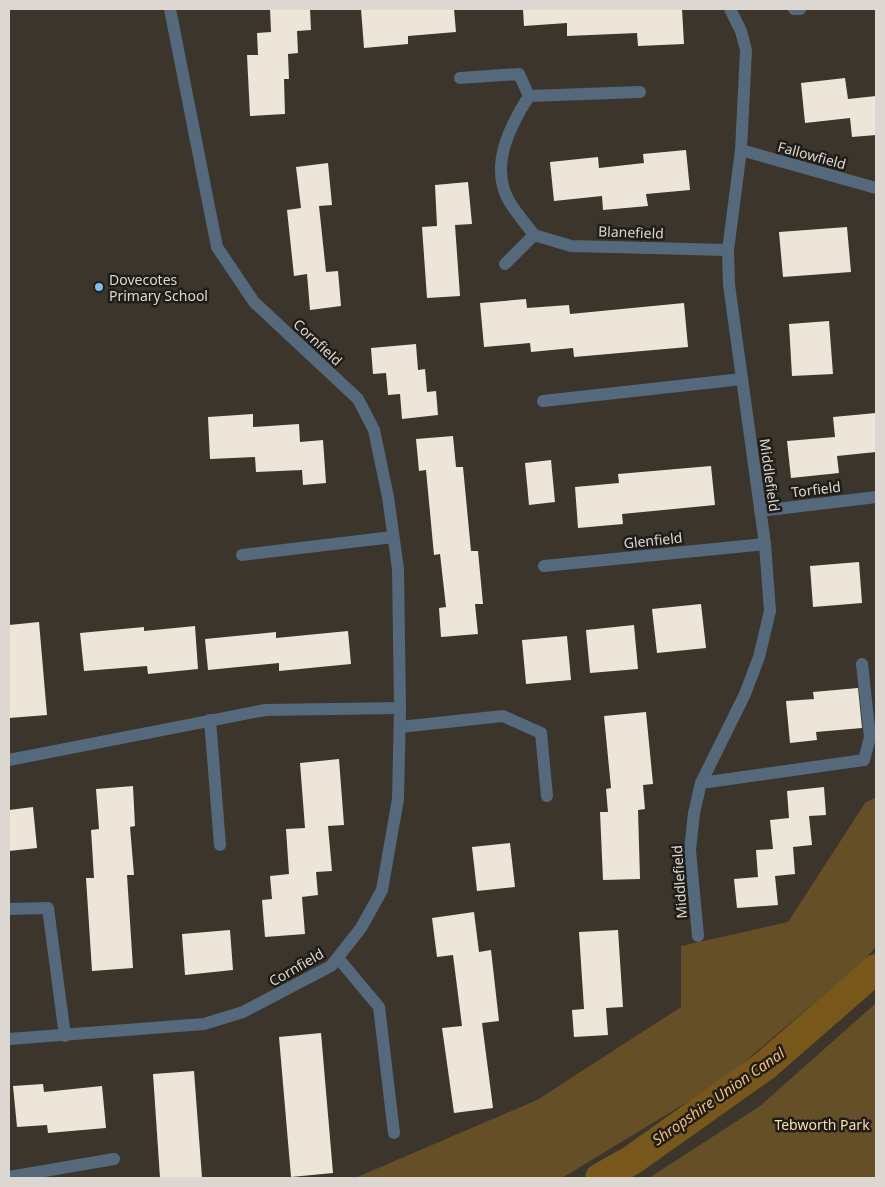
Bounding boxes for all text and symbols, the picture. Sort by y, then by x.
street label: Fallowfield [776,137,848,173]
street label: Blanefield [598,221,664,243]
place label: Dovecotes Primary School [109,270,208,305]
marker: Dovecotes Primary School [93,281,105,293]
street label: Cornfield [289,314,347,370]
street label: Middlefield [755,437,785,513]
street label: Torfield [790,477,842,501]
street label: Glenfield [623,527,683,553]
street label: Middlefield [667,845,691,919]
street label: Cornfield [265,944,327,990]
water label: Shropshire Union Canal [648,1042,789,1149]
park label: Tebworth Park [774,1115,870,1134]

